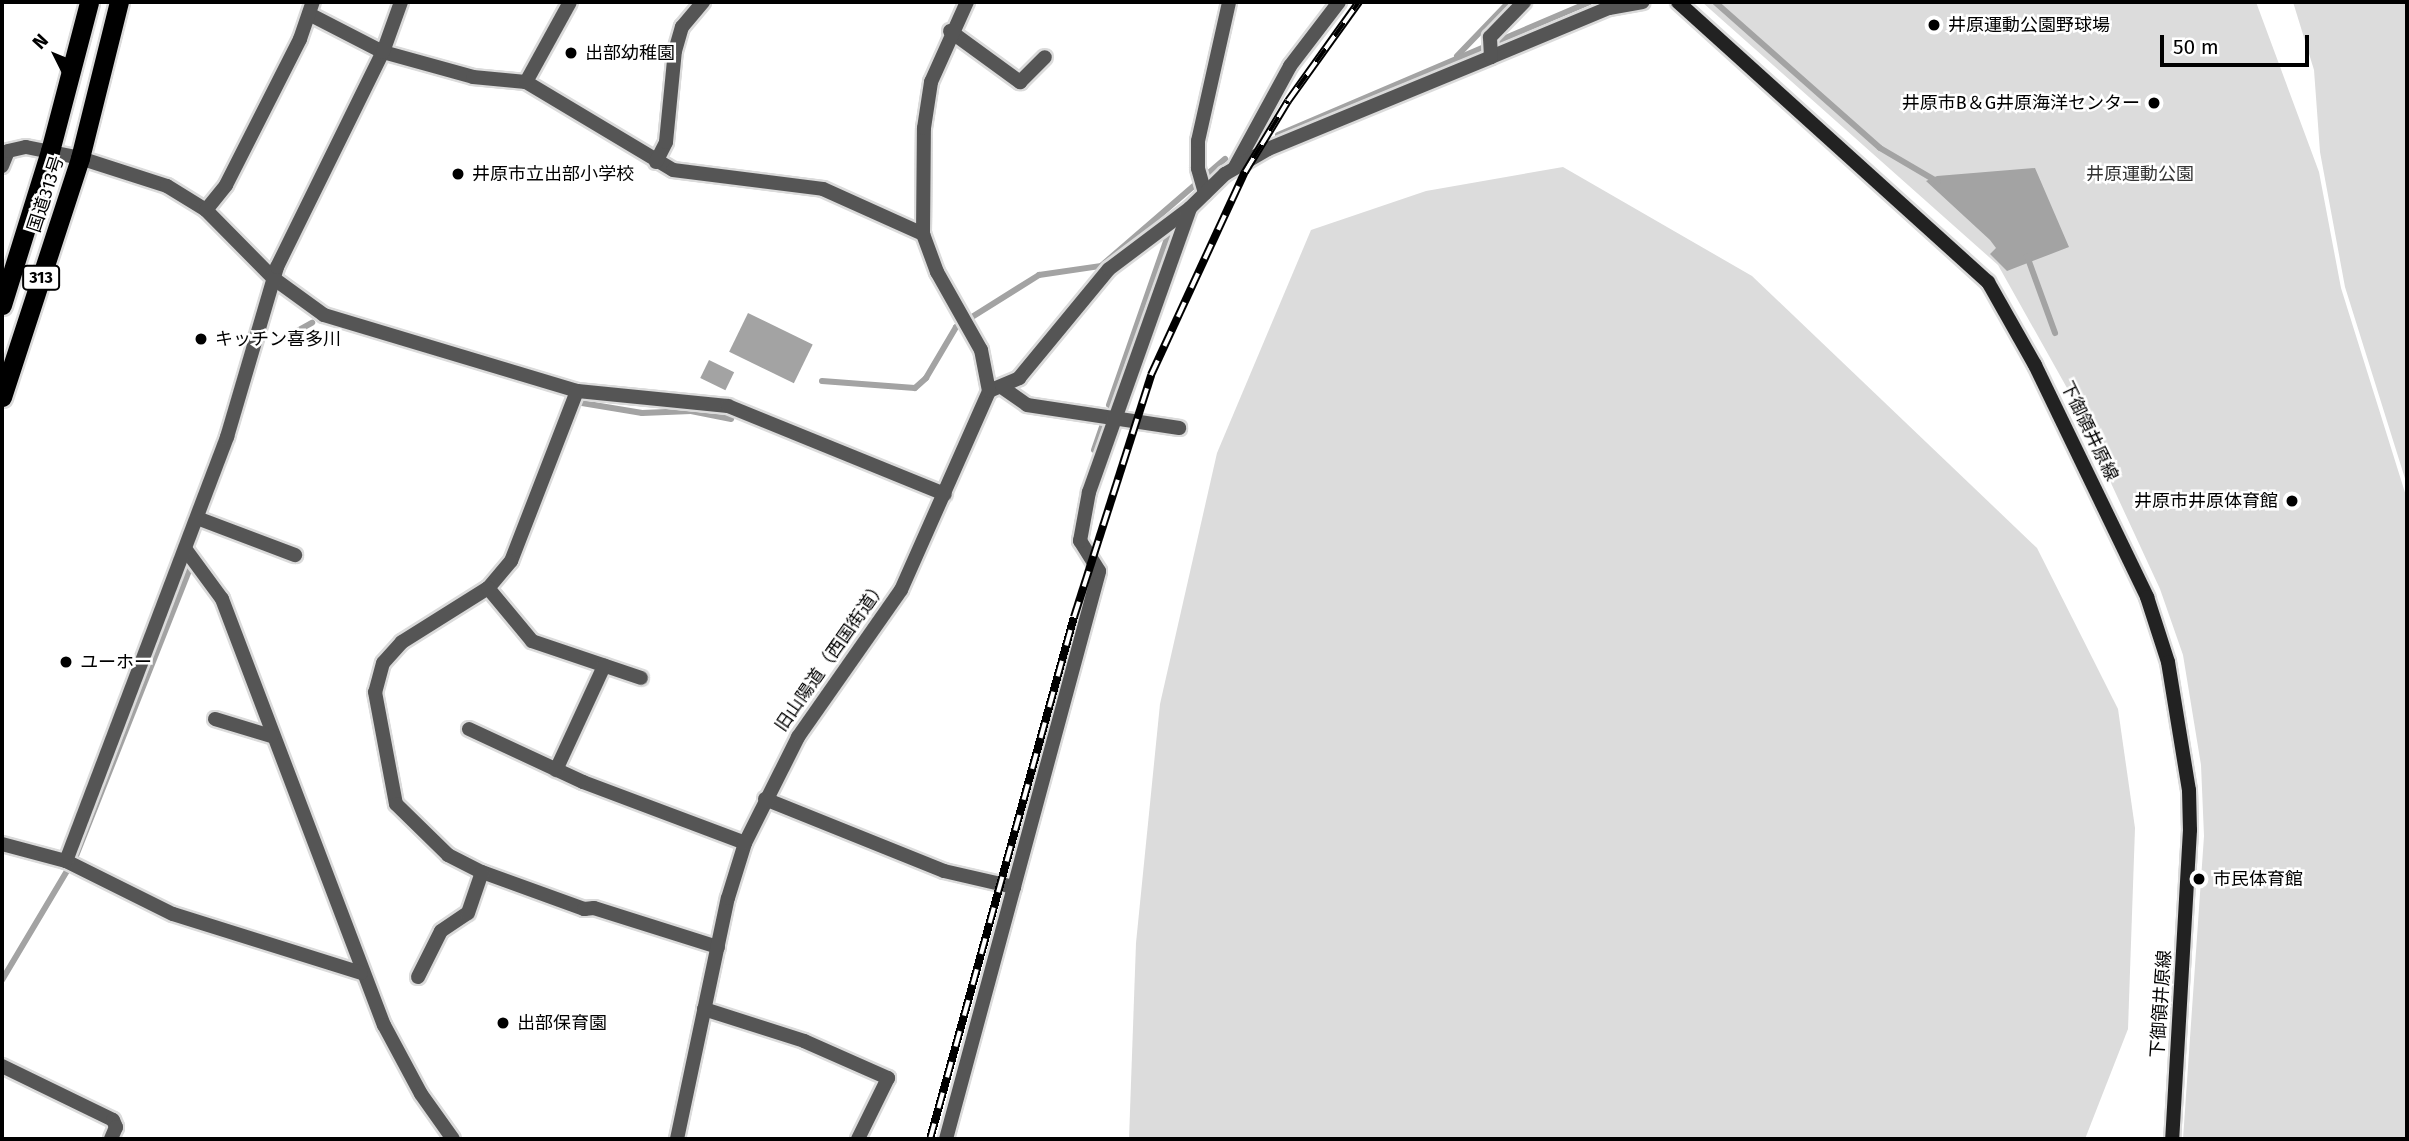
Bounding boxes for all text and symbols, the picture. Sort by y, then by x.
place label: 井原運動公園野球場 [1948,14,2110,36]
marker: 井原運動公園野球場 [1926,17,1942,33]
north arrow [21,21,91,91]
scale bar [2164,21,2313,65]
text: N [28,29,53,54]
text: 50 m [2173,34,2219,60]
place label: 出部幼稚園 [585,42,675,64]
marker: 出部幼稚園 [563,45,579,61]
place label: 井原市B＆G井原海洋センター [1902,92,2140,114]
marker: 井原市B＆G井原海洋センター [2146,95,2162,111]
street label: 国道313号 [23,153,69,235]
place label: 井原市立出部小学校 [472,163,634,185]
park label: 井原運動公園 [2086,163,2194,185]
marker: 井原市立出部小学校 [450,166,466,182]
road number: 313 [22,266,60,290]
place label: キッチン喜多川 [215,328,341,350]
marker: キッチン喜多川 [193,331,209,347]
street label: 下御領井原線 [2056,378,2122,484]
place label: 井原市井原体育館 [2134,490,2278,512]
marker: 井原市井原体育館 [2284,493,2300,509]
street label: 旧山陽道（西国街道） [771,576,891,736]
place label: ユーホー [80,651,152,673]
marker: ユーホー [58,654,74,670]
place label: 市民体育館 [2213,868,2303,890]
marker: 市民体育館 [2191,871,2207,887]
street label: 下御領井原線 [2146,949,2176,1059]
place label: 出部保育園 [517,1012,607,1034]
marker: 出部保育園 [495,1015,511,1031]

